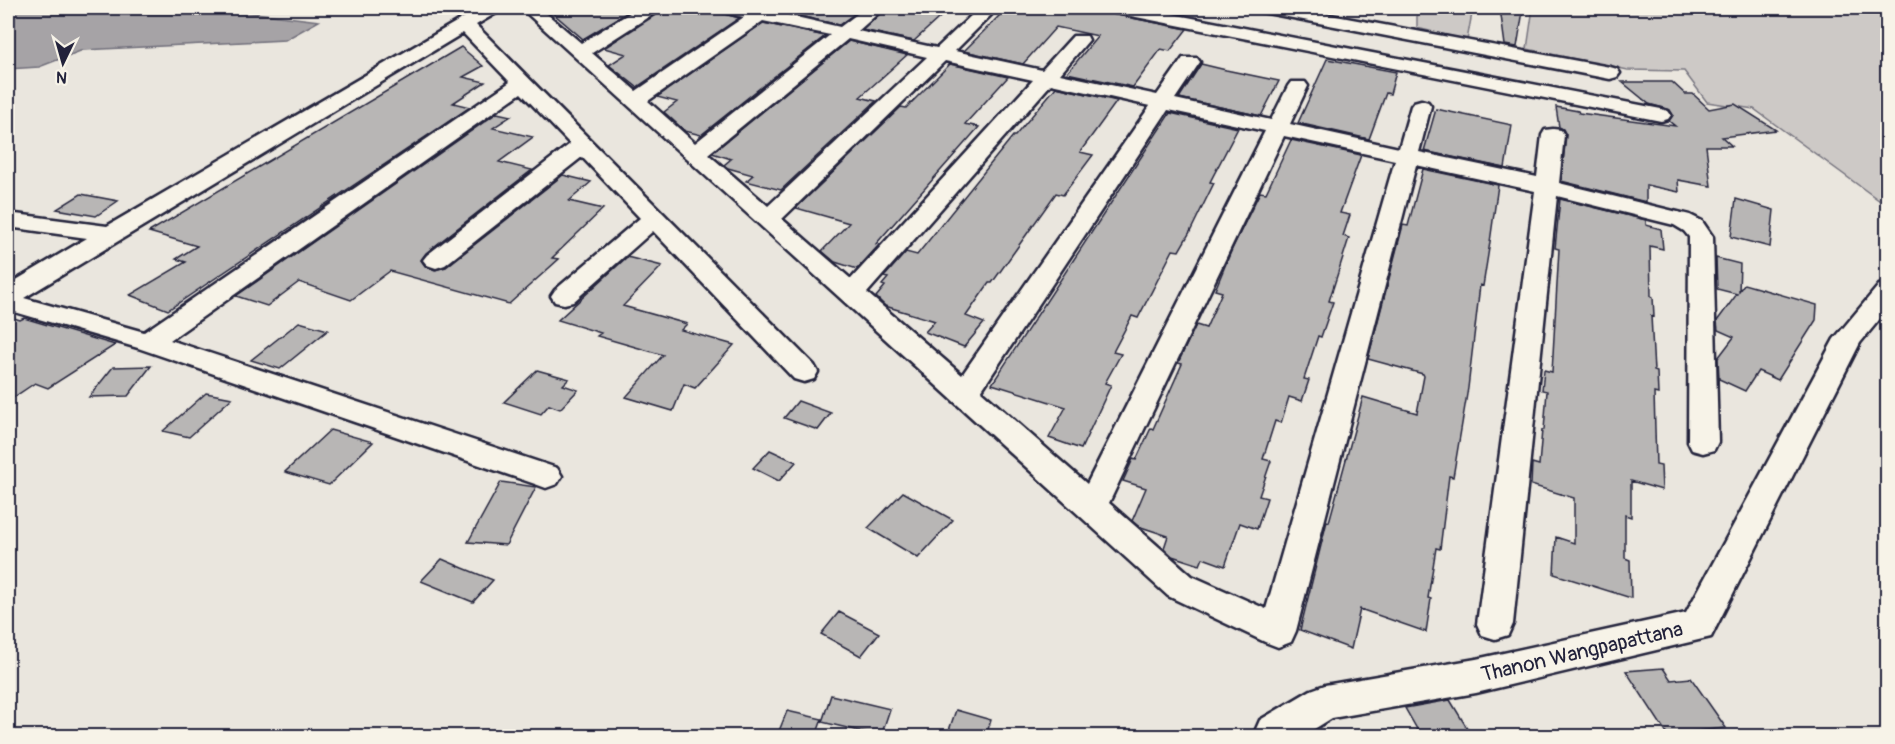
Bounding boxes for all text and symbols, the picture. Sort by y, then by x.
north arrow [33,33,93,93]
text: N [55,66,68,87]
street label: Thanon Wangpapattana [1478,616,1686,688]

